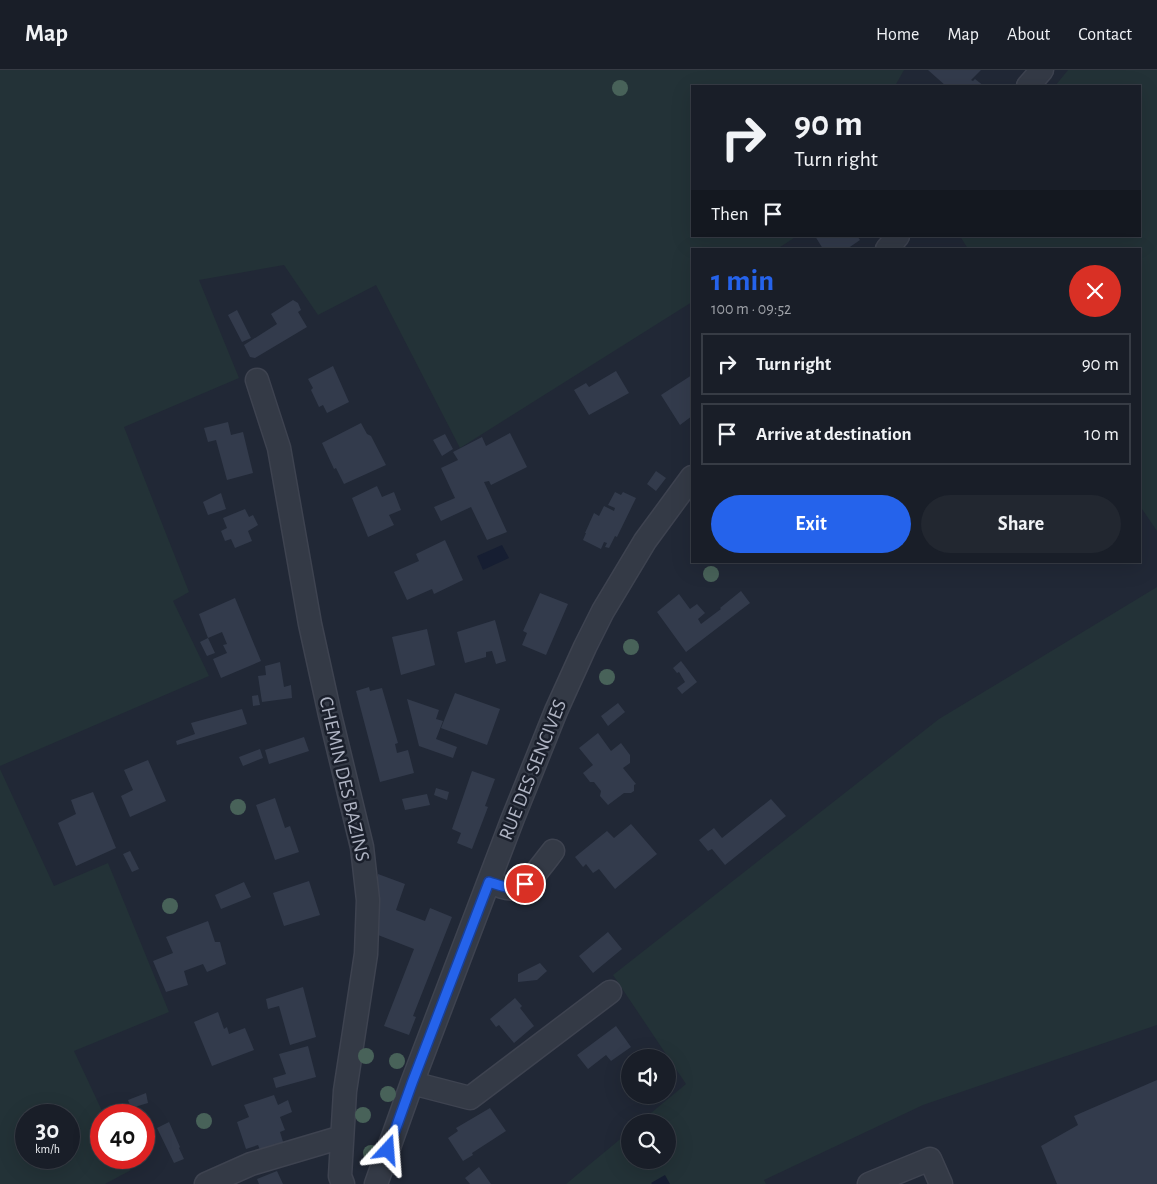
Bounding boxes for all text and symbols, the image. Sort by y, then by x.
text: Map [25,22,68,46]
text: Home [876,26,919,44]
text: Map [947,26,979,44]
text: About [1007,26,1050,44]
text: Contact [1078,26,1132,44]
icon: right [711,105,776,170]
text: 90 m [794,107,863,142]
text: Turn right [794,148,878,170]
icon: arrive [759,200,787,228]
text: Then [711,205,749,224]
button: close [1069,265,1121,317]
text: 1 min [711,266,774,296]
text: 100 m · 09:52 [711,301,791,317]
icon: right [713,350,741,378]
text: Turn right [756,355,831,374]
text: 90 m [1082,355,1119,374]
icon: arrive [713,420,741,448]
text: Arrive at destination [756,425,912,444]
text: 10 m [1084,425,1119,444]
button: Exit [711,495,911,553]
button: Share [921,495,1121,553]
street label: CHEMIN DES BAZINS [315,695,373,863]
street label: RUE DES SENCIVES [496,697,570,843]
pin [504,863,546,905]
icon: arrive [511,870,539,898]
map controls [621,1049,676,1169]
button: sound [621,1049,676,1104]
speed limit sign: 40 [90,1104,155,1169]
button: search [621,1114,676,1169]
text: 30 [36,1118,59,1143]
position arrow [361,1123,413,1175]
text: km/h [35,1143,60,1155]

